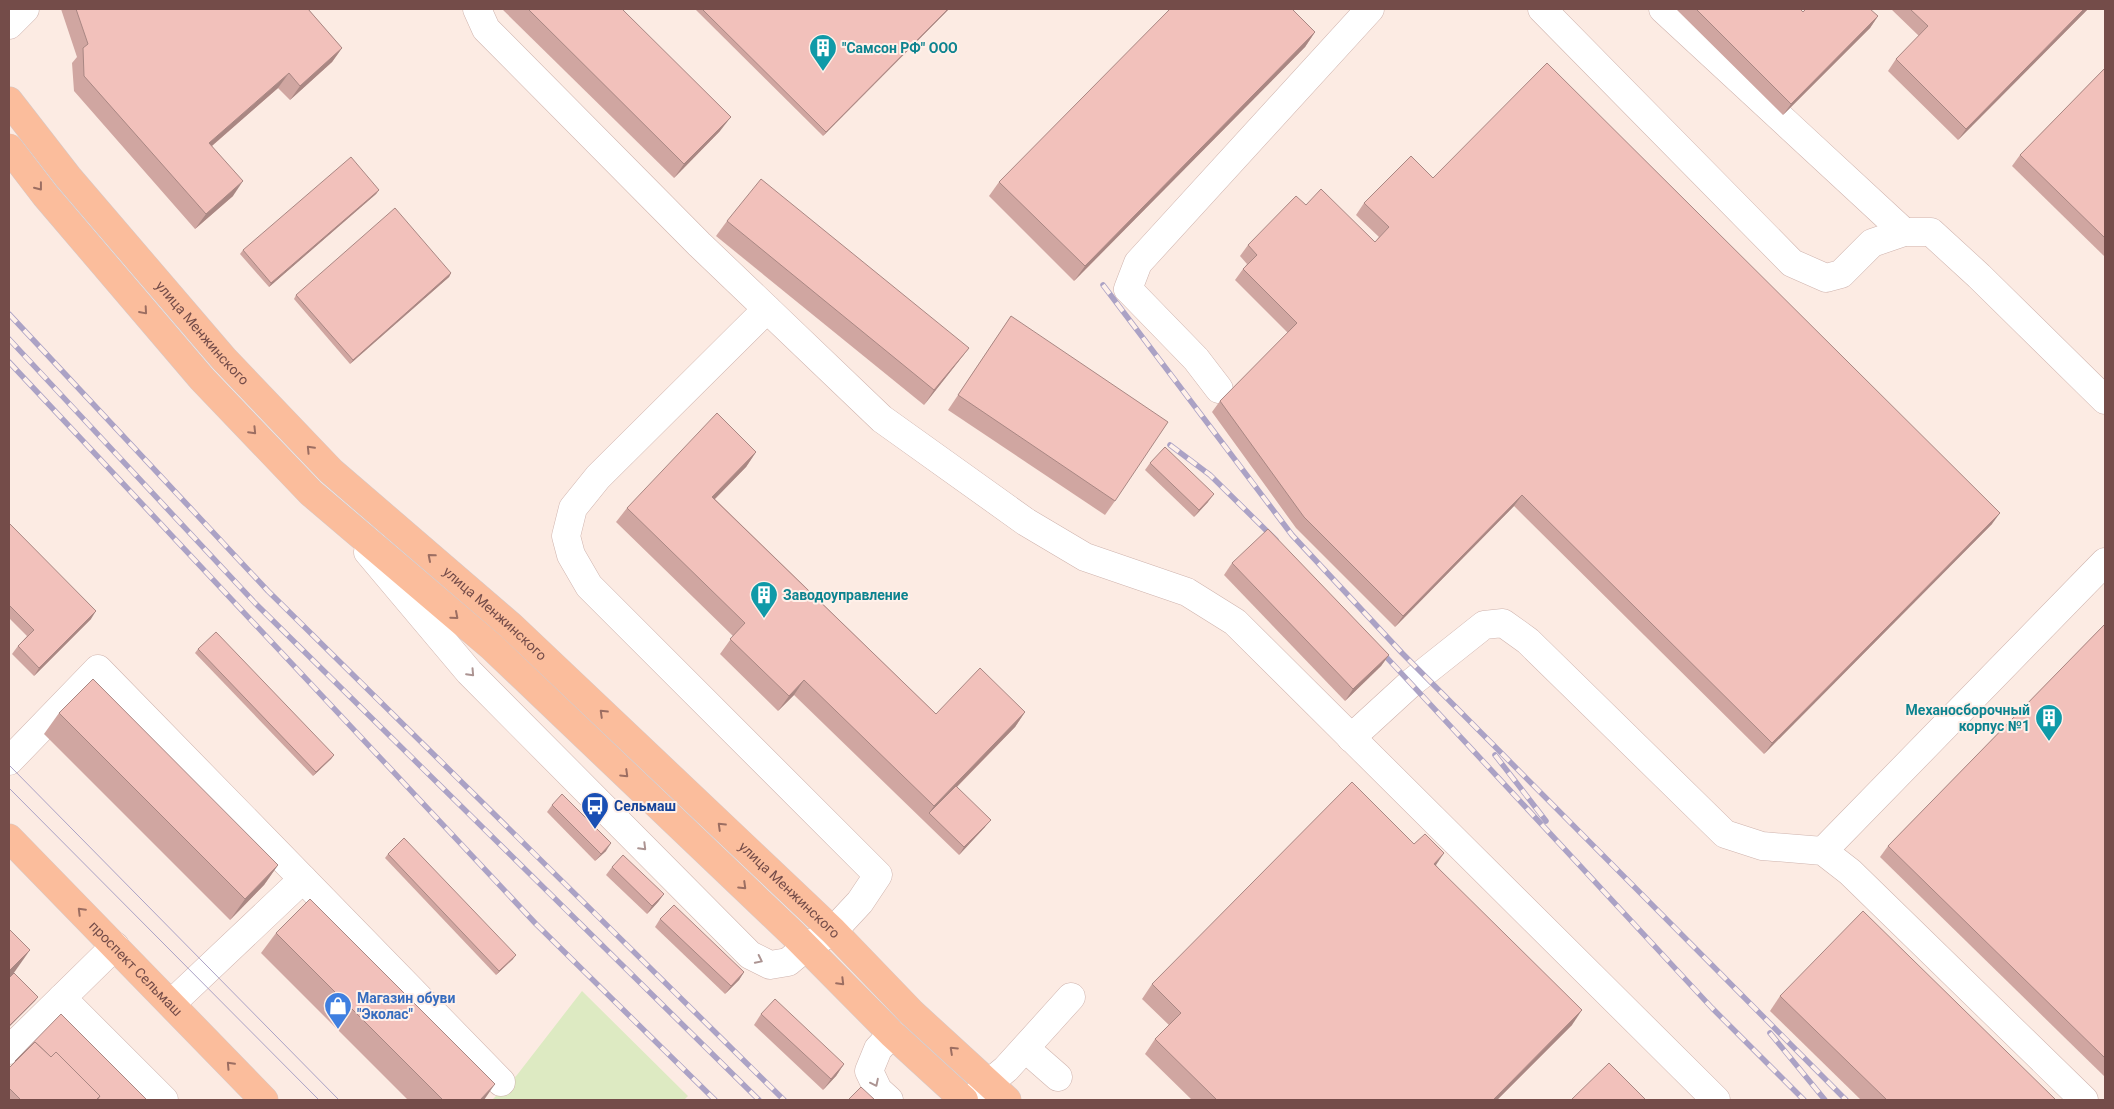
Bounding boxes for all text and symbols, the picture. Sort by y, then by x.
building icon: "Самсон РФ" ООО [808,33,838,72]
place label: "Самсон РФ" ООО [842,40,958,56]
one-way arrow [33,181,41,190]
street label: улица Менжинского [153,278,252,388]
one-way arrow [138,305,147,314]
one-way arrow [247,426,256,435]
one-way arrow [307,446,316,455]
one-way arrow [428,554,437,563]
street label: улица Менжинского [440,563,550,664]
building icon: Заводоуправление [749,580,779,619]
place label: Заводоуправление [783,587,909,603]
one-way arrow [449,610,458,619]
one-way arrow [465,668,474,677]
place label: Механосборочный корпус №1 [1906,702,2030,734]
building icon: Механосборочный корпус №1 [2034,703,2064,742]
one-way arrow [600,710,609,719]
one-way arrow [619,768,628,777]
bus stop icon: Сельмаш [580,791,610,830]
place label: Сельмаш [614,798,676,814]
one-way arrow [718,822,727,831]
street label: улица Менжинского [736,838,843,941]
one-way arrow [637,841,646,850]
one-way arrow [737,880,746,889]
one-way arrow [77,907,86,916]
street label: проспект Сельмаш [86,918,186,1019]
one-way arrow [754,953,763,964]
one-way arrow [835,976,844,985]
place label: Магазин обуви "Эколас" [357,990,455,1022]
shop icon: Магазин обуви "Эколас" [323,991,353,1030]
one-way arrow [949,1047,958,1056]
one-way arrow [227,1062,236,1071]
one-way arrow [869,1078,879,1087]

